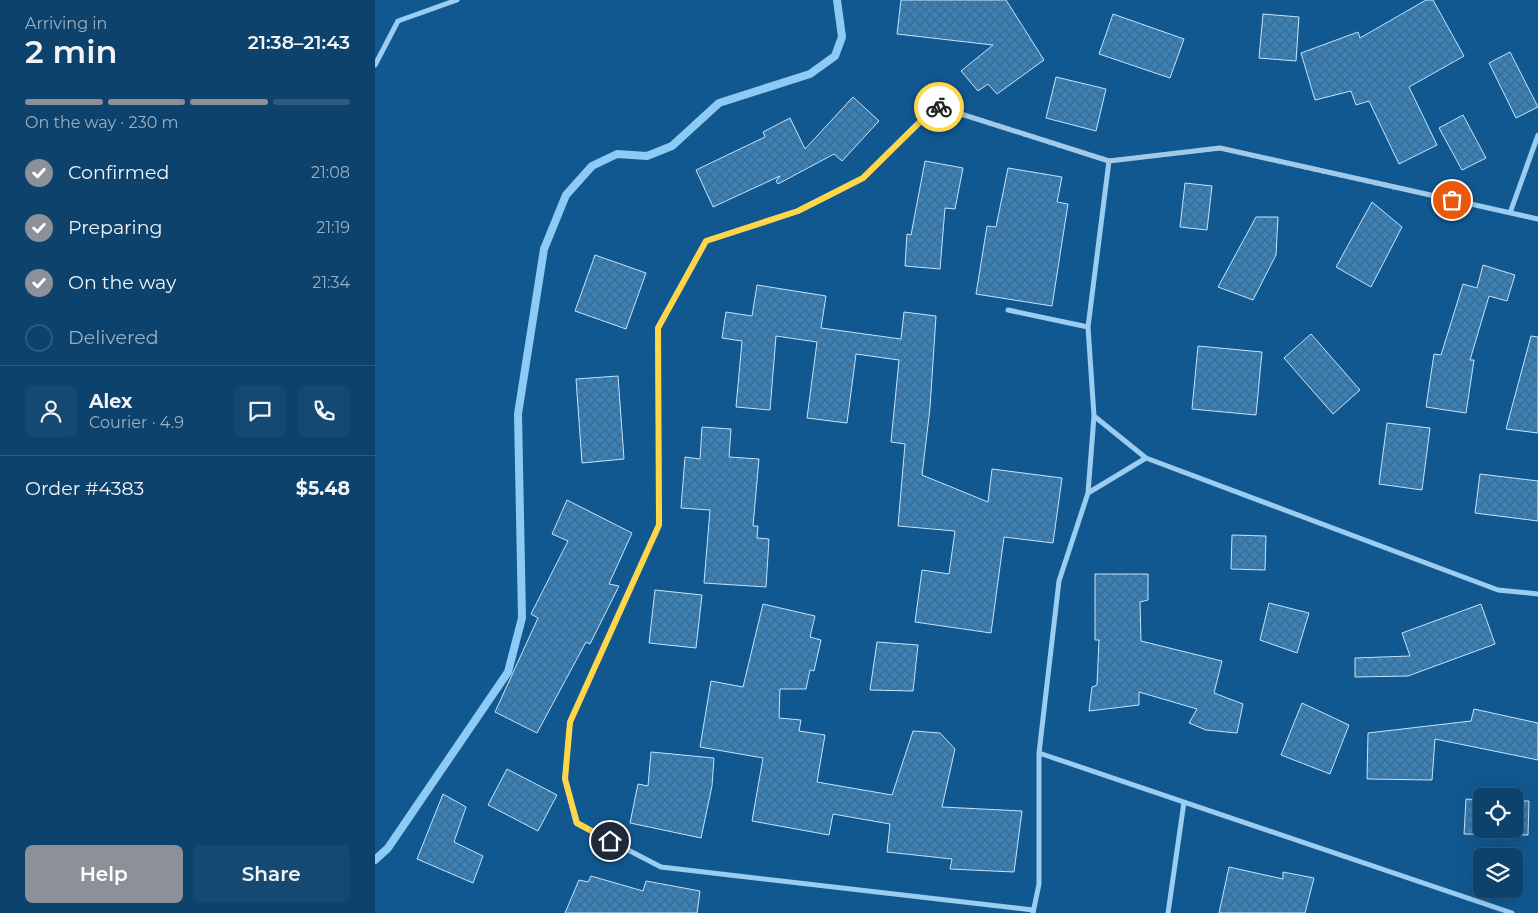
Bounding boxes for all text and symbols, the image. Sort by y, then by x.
text: Arriving in [25,14,107,33]
text: 21:38–21:43 [248,31,350,54]
text: 2 min [25,32,117,71]
courier [914,82,964,132]
icon: bike [925,93,953,121]
text: On the way · 230 m [25,113,178,132]
icon: check [25,159,53,187]
text: Confirmed [68,161,169,184]
text: 21:08 [311,163,350,182]
pin [1431,179,1473,221]
icon: bag [1438,186,1466,214]
icon: check [25,214,53,242]
text: Preparing [68,216,163,239]
text: 21:19 [316,218,350,237]
icon: check [25,269,53,297]
text: On the way [68,271,176,294]
text: 21:34 [312,273,350,292]
text: Delivered [68,326,159,349]
button: person [25,385,77,437]
button: chat [234,385,286,437]
button: phone [298,385,350,437]
text: Alex [89,390,132,413]
text: Courier · 4.9 [89,413,184,432]
text: Order #4383 [25,477,144,500]
text: $5.48 [296,477,350,500]
map controls [1473,788,1523,898]
button: locate [1473,788,1523,838]
pin [589,820,631,862]
icon: home [596,827,624,855]
button: Help [25,845,183,903]
button: Share [193,845,350,903]
button: layers [1473,848,1523,898]

